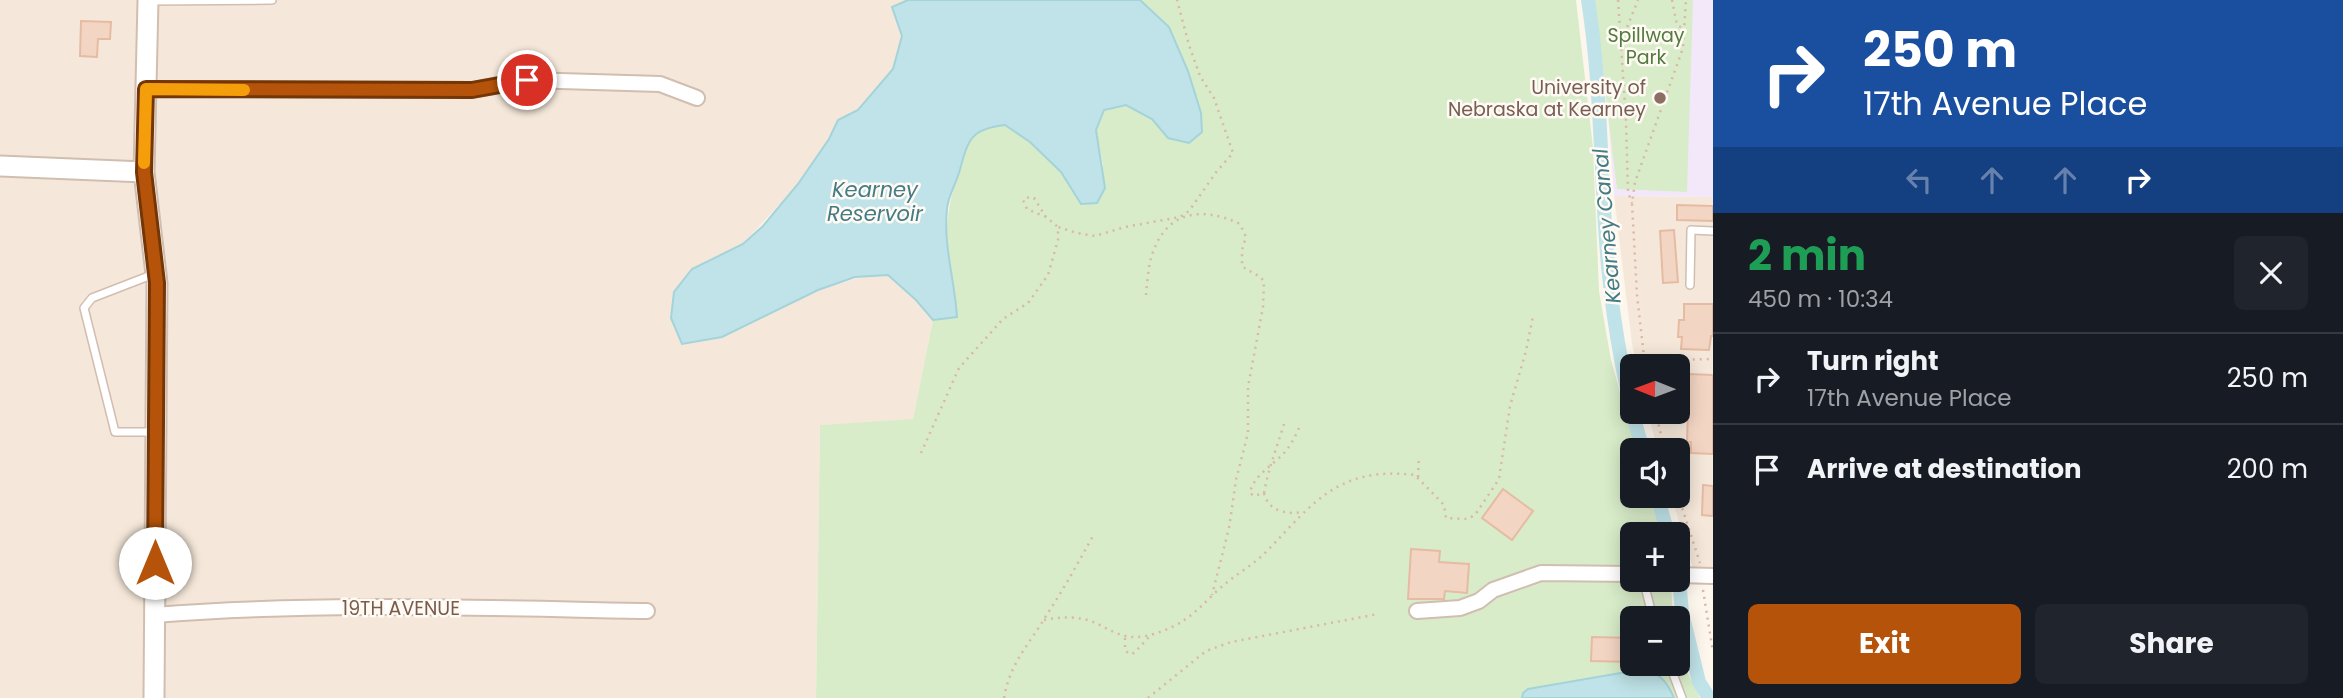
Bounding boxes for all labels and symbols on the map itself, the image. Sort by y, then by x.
park label: Spillway Park [1607,22,1685,71]
pin [497,50,557,110]
place label: University of Nebraska at Kearney [1448,74,1646,123]
marker: University of Nebraska at Kearney [1652,90,1668,106]
water label: Kearney Canal [1585,147,1628,305]
water label: Kearney Reservoir [827,175,924,228]
north arrow [1620,354,1690,424]
position arrow [118,526,192,600]
street label: 19TH AVENUE [342,595,460,622]

